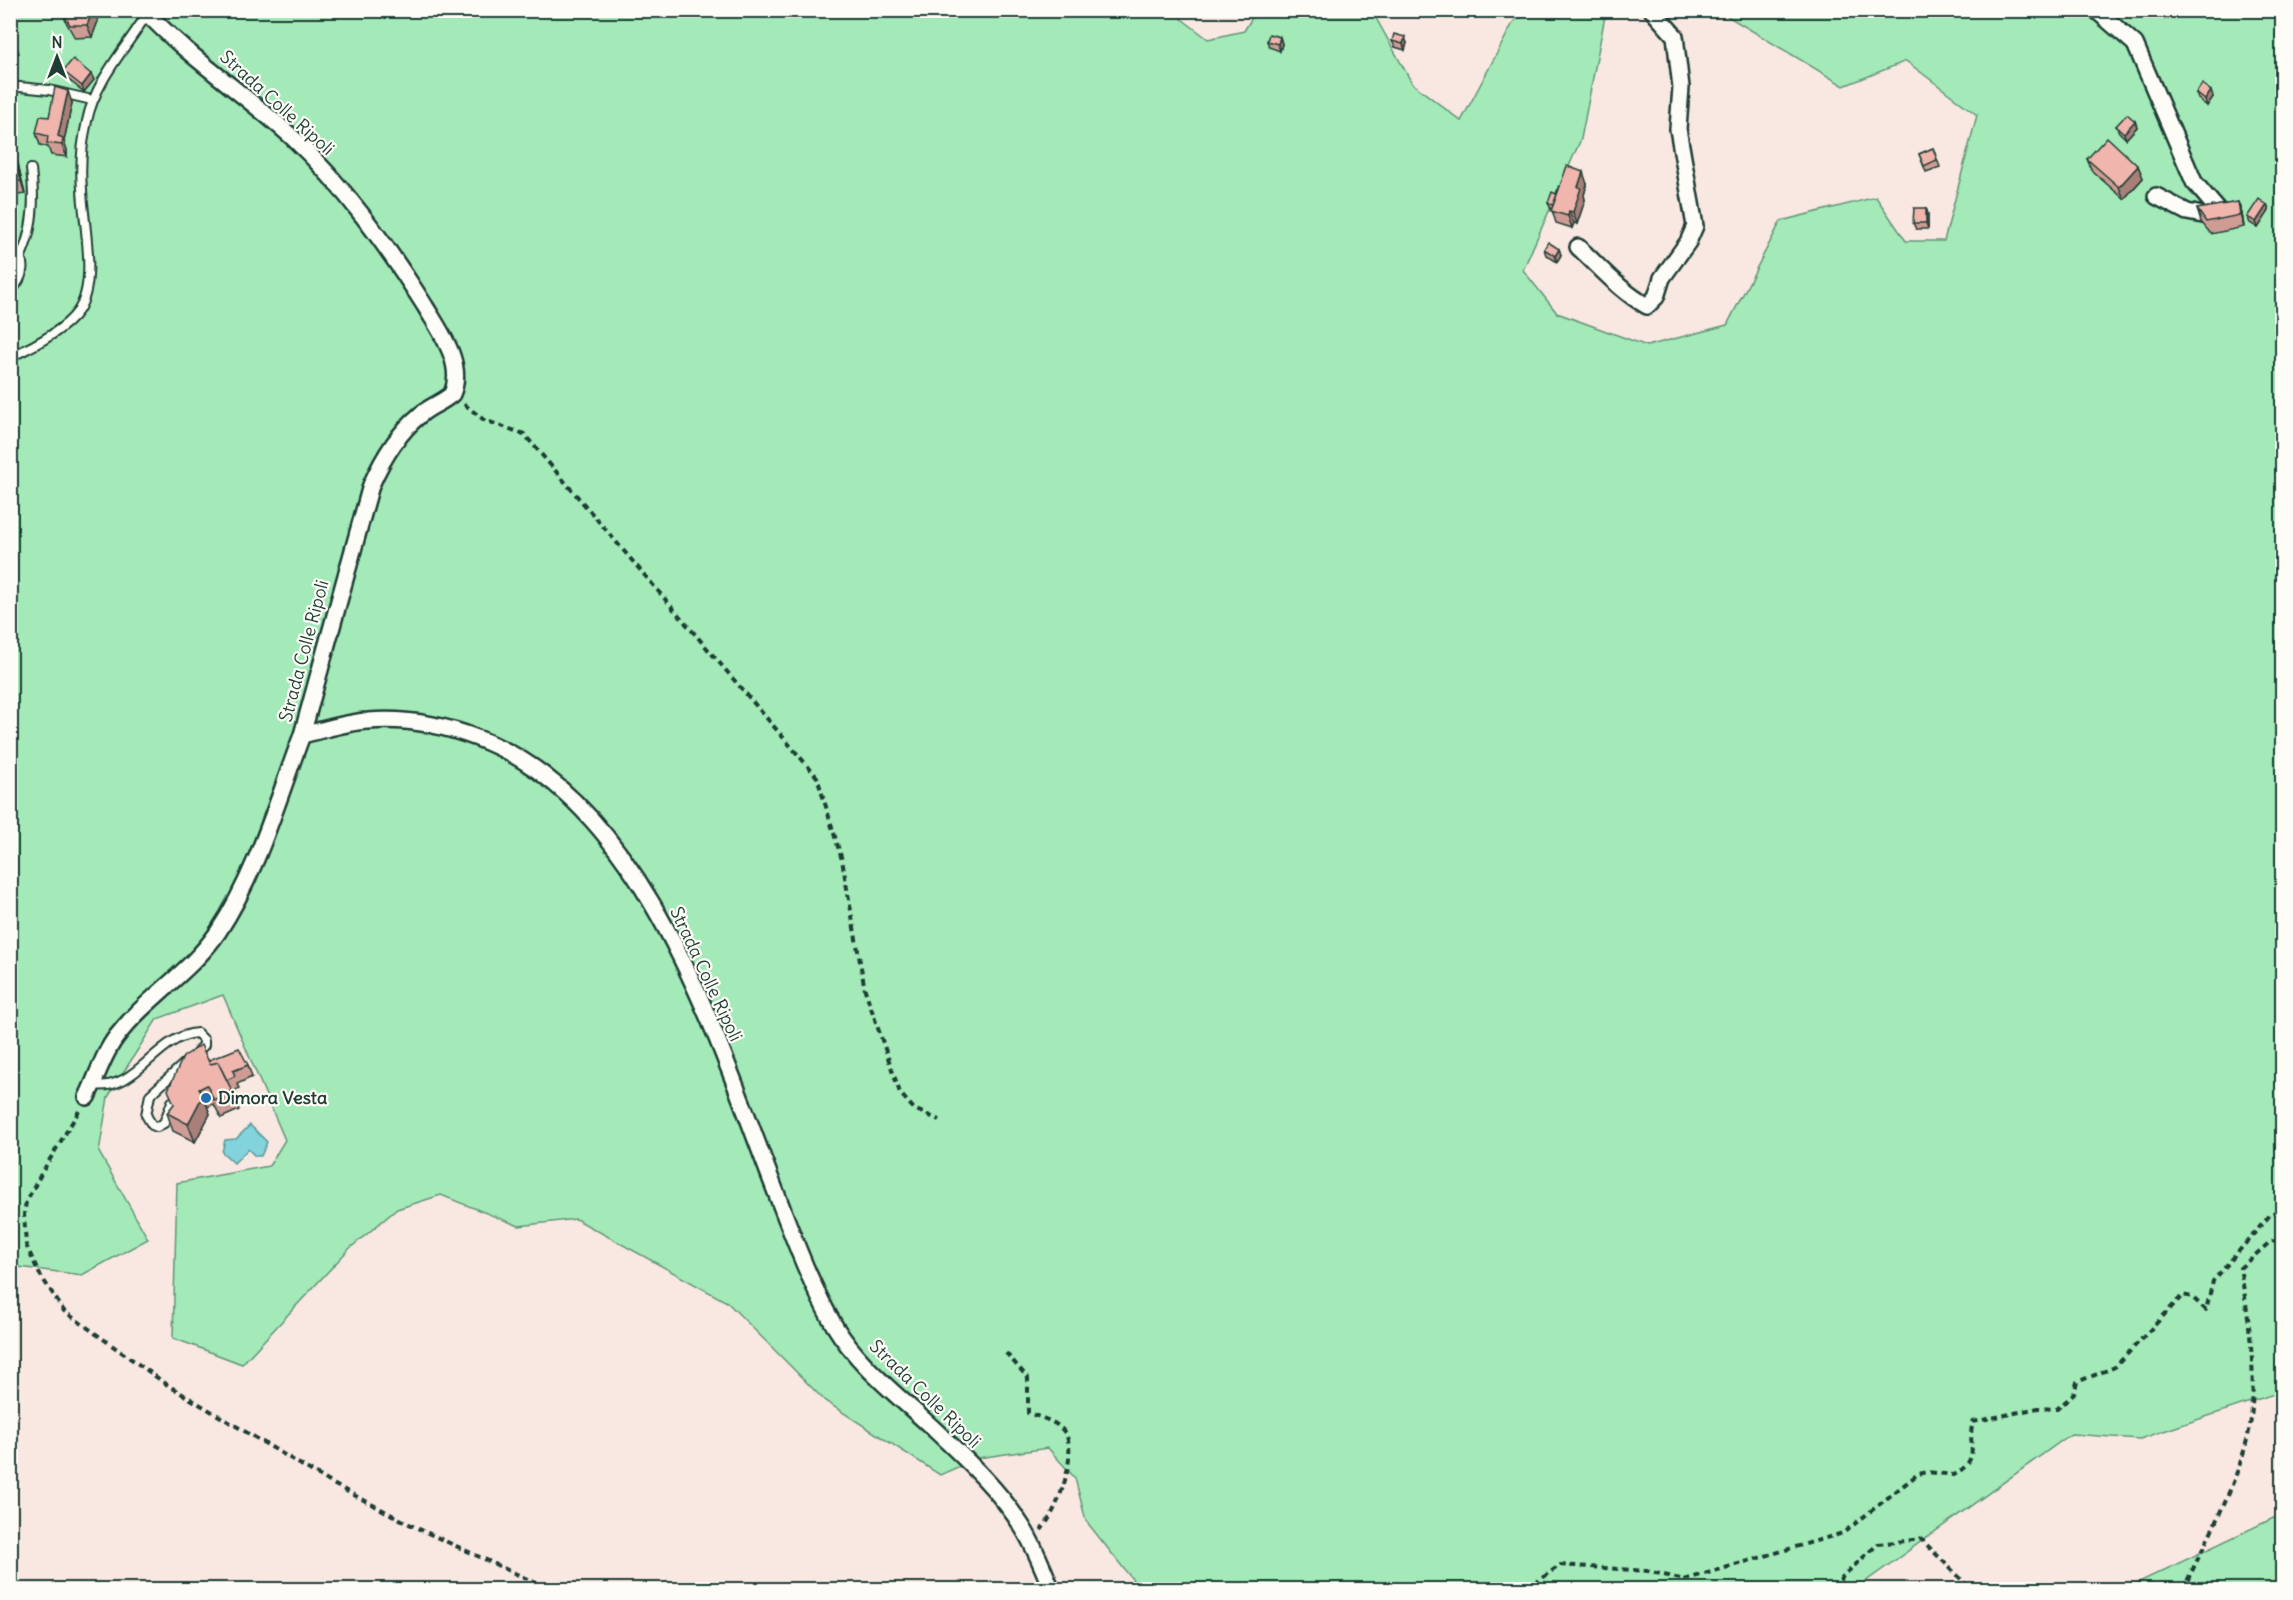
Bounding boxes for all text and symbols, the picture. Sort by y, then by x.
north arrow [27,27,87,87]
text: N [51,32,63,52]
street label: Strada Colle Ripoli [215,45,339,160]
street label: Strada Colle Ripoli [274,577,334,724]
street label: Strada Colle Ripoli [665,903,748,1045]
place label: Dimora Vesta [218,1086,327,1109]
marker: Dimora Vesta [199,1091,213,1105]
street label: Strada Colle Ripoli [865,1335,986,1453]

